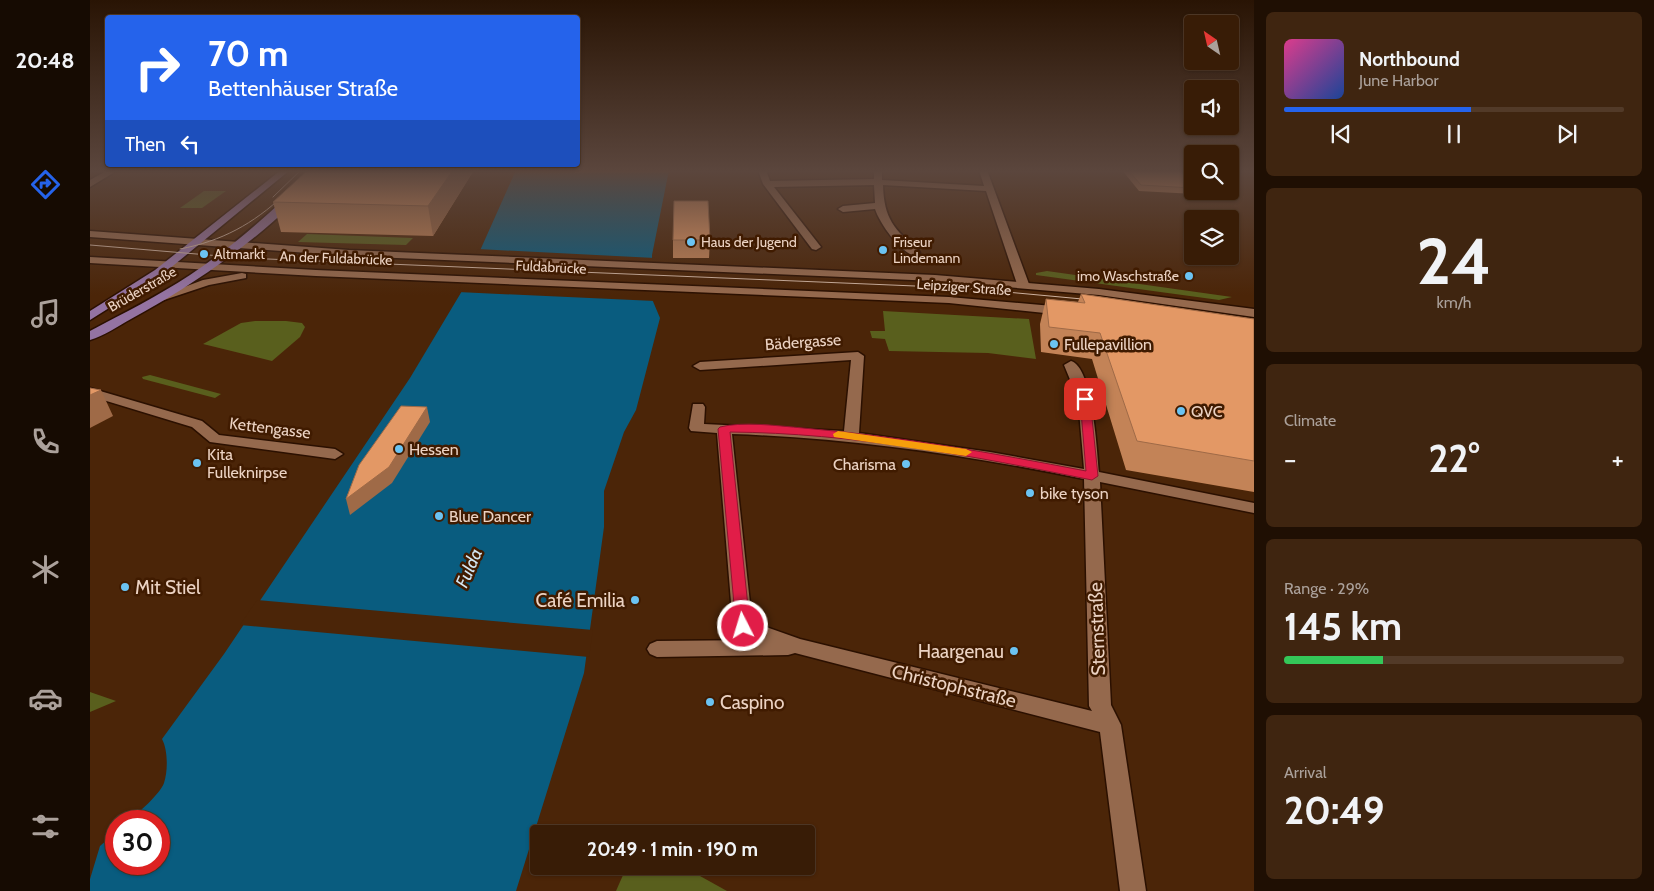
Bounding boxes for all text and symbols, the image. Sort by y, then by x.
north arrow [1184,15,1239,70]
map controls [1184,15,1239,265]
text: 70 m [208,32,289,75]
icon: right [125,35,190,100]
text: 20:48 [15,47,75,74]
text: Northbound [1359,48,1460,71]
text: June Harbor [1359,71,1439,90]
text: Bettenhäuser Straße [208,75,398,102]
button: sound [1184,80,1239,135]
icon: previous [1327,120,1355,148]
icon: pause [1440,120,1468,148]
icon: next [1553,120,1581,148]
icon: left [176,130,204,158]
text: Then [125,133,166,156]
button: search [1184,145,1239,200]
icon: directions [28,167,63,202]
button: layers [1184,210,1239,265]
text: 24 [1417,221,1491,300]
place label: Haus der Jugend [701,233,797,251]
place label: Friseur Lindemann [893,233,961,267]
marker: Haus der Jugend [685,236,697,248]
marker: Friseur Lindemann [877,244,889,256]
place label: Altmarkt [214,245,265,263]
street label: An der Fuldabrücke [279,247,393,269]
marker: Altmarkt [198,248,210,260]
street label: Fuldabrücke [515,256,587,278]
street label: Brüderstraße [105,262,179,316]
place label: imo Waschstraße [1077,267,1179,285]
marker: imo Waschstraße [1183,270,1195,282]
street label: Leipziger Straße [916,275,1012,299]
text: km/h [1436,293,1472,312]
icon: music [28,296,63,331]
street label: Bädergasse [764,330,842,354]
place label: Fullepavillion [1064,335,1152,354]
marker: Fullepavillion [1048,338,1060,350]
pin [1064,378,1106,420]
icon: arrive [1071,385,1099,413]
place label: QVC [1191,402,1223,421]
marker: QVC [1175,405,1187,417]
text: Climate [1284,411,1336,430]
street label: Kettengasse [228,414,312,442]
icon: phone [28,424,63,459]
text: 22° [1428,435,1480,482]
place label: Hessen [409,440,459,459]
text: − [1284,442,1296,476]
text: + [1612,442,1624,476]
marker: Hessen [393,443,405,455]
place label: Kita Fulleknirpse [207,445,287,482]
place label: Charisma [833,455,896,474]
marker: Kita Fulleknirpse [191,457,203,469]
marker: Charisma [900,458,912,470]
place label: bike tyson [1040,484,1109,503]
marker: bike tyson [1024,487,1036,499]
place label: Blue Dancer [449,507,532,526]
marker: Blue Dancer [433,510,445,522]
water label: Fulda [451,545,487,591]
icon: climate [28,552,63,587]
place label: Mit Stiel [135,576,201,599]
text: Range · 29% [1284,579,1369,598]
marker: Mit Stiel [119,581,131,593]
street label: Sternstraße [1084,582,1110,676]
place label: Café Emilia [535,589,625,612]
marker: Café Emilia [629,594,641,606]
position arrow [716,599,768,651]
text: 145 km [1284,603,1402,650]
place label: Haargenau [918,640,1004,663]
marker: Haargenau [1008,645,1020,657]
street label: Christophstraße [889,659,1019,713]
icon: car [28,681,63,716]
place label: Caspino [720,691,784,714]
marker: Caspino [704,696,716,708]
text: Arrival [1284,763,1327,782]
text: 20:49 [1284,787,1384,834]
icon: filters [28,809,63,844]
speed limit sign: 30 [105,810,170,875]
text: 20:49 · 1 min · 190 m [587,838,758,861]

